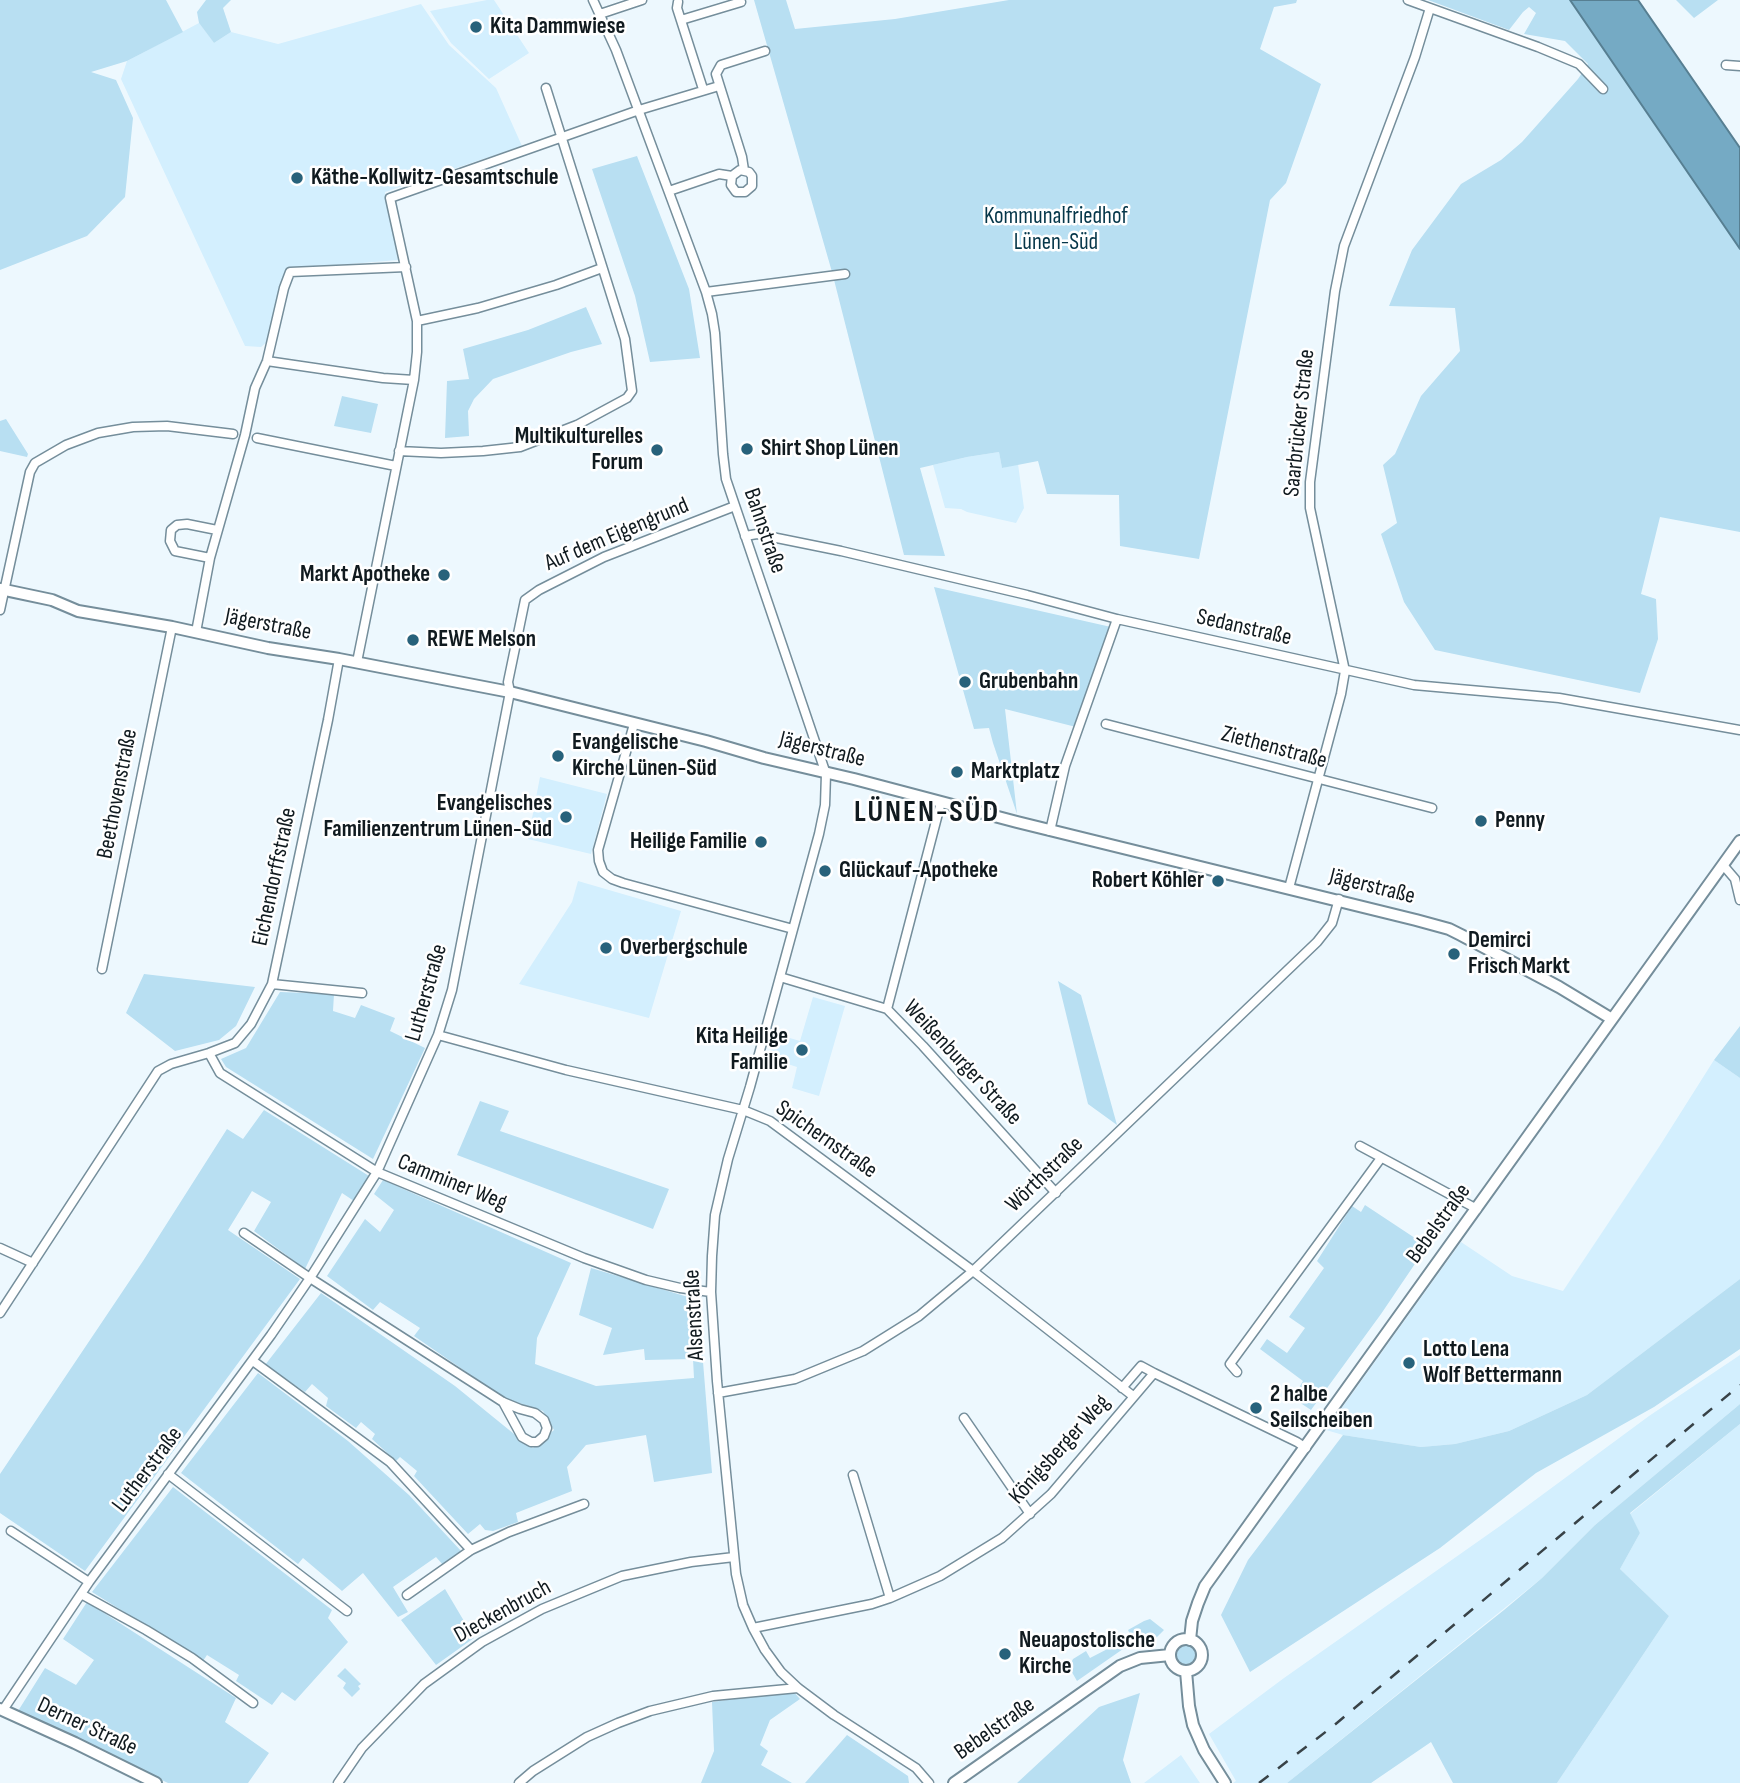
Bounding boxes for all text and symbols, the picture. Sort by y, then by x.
place label: Kita Dammwiese [490,13,625,41]
marker: Kita Dammwiese [468,19,484,35]
place label: Käthe-Kollwitz-Gesamtschule [311,164,558,192]
marker: Käthe-Kollwitz-Gesamtschule [289,170,305,186]
park label: Kommunalfriedhof Lünen-Süd [984,203,1128,257]
street label: Saarbrücker Straße [1279,348,1321,498]
place label: Multikulturelles Forum [515,423,643,477]
place label: Shirt Shop Lünen [761,435,898,463]
marker: Shirt Shop Lünen [739,441,755,457]
marker: Multikulturelles Forum [649,442,665,458]
street label: Bahnstraße [737,485,791,577]
street label: Auf dem Eigengrund [541,492,693,578]
place label: Markt Apotheke [300,561,430,589]
marker: Markt Apotheke [436,567,452,583]
street label: Jägerstraße [222,603,314,647]
street label: Sedanstraße [1194,604,1294,652]
place label: REWE Melson [427,626,536,654]
marker: REWE Melson [405,632,421,648]
place label: Grubenbahn [979,668,1078,696]
marker: Grubenbahn [957,674,973,690]
street label: Ziethenstraße [1218,721,1330,775]
street label: Jägerstraße [776,726,868,774]
street label: Beethovenstraße [92,727,144,861]
place label: Evangelische Kirche Lünen-Süd [572,729,717,783]
marker: Evangelische Kirche Lünen-Süd [550,748,566,764]
place label: Marktplatz [971,758,1060,786]
marker: Marktplatz [949,764,965,780]
place label: Evangelisches Familienzentrum Lünen-Süd [323,790,552,844]
district label: LÜNEN-SÜD [855,795,999,831]
street label: Eichendorffstraße [247,805,303,949]
place label: Penny [1495,807,1545,835]
marker: Evangelisches Familienzentrum Lünen-Süd [558,809,574,825]
marker: Penny [1473,813,1489,829]
place label: Heilige Familie [630,828,747,856]
marker: Heilige Familie [753,834,769,850]
place label: Glückauf-Apotheke [839,857,998,885]
marker: Glückauf-Apotheke [817,863,833,879]
street label: Jägerstraße [1326,863,1418,911]
place label: Robert Köhler [1092,867,1204,895]
marker: Robert Köhler [1210,873,1226,889]
place label: Demirci Frisch Markt [1468,927,1570,981]
place label: Overbergschule [620,934,748,962]
marker: Overbergschule [598,940,614,956]
street label: Lutherstraße [400,941,454,1045]
marker: Demirci Frisch Markt [1446,946,1462,962]
street label: Weißenburger Straße [897,995,1027,1131]
place label: Kita Heilige Familie [696,1023,788,1077]
marker: Kita Heilige Familie [794,1042,810,1058]
street label: Spichernstraße [770,1095,882,1185]
street label: Wörthstraße [1000,1131,1090,1219]
street label: Camminer Weg [393,1149,511,1217]
street label: Bebelstraße [1401,1179,1477,1269]
street label: Alsenstraße [679,1269,711,1361]
place label: Lotto Lena Wolf Bettermann [1423,1336,1562,1390]
marker: Lotto Lena Wolf Bettermann [1401,1355,1417,1371]
place label: 2 halbe Seilscheiben [1270,1381,1373,1435]
street label: Königsberger Weg [1004,1390,1116,1510]
marker: 2 halbe Seilscheiben [1248,1400,1264,1416]
street label: Lutherstraße [107,1422,189,1518]
street label: Dieckenbruch [450,1574,556,1650]
place label: Neuapostolische Kirche [1019,1627,1155,1681]
marker: Neuapostolische Kirche [997,1646,1013,1662]
street label: Bebelstraße [949,1691,1041,1767]
street label: Derner Straße [33,1692,141,1762]

